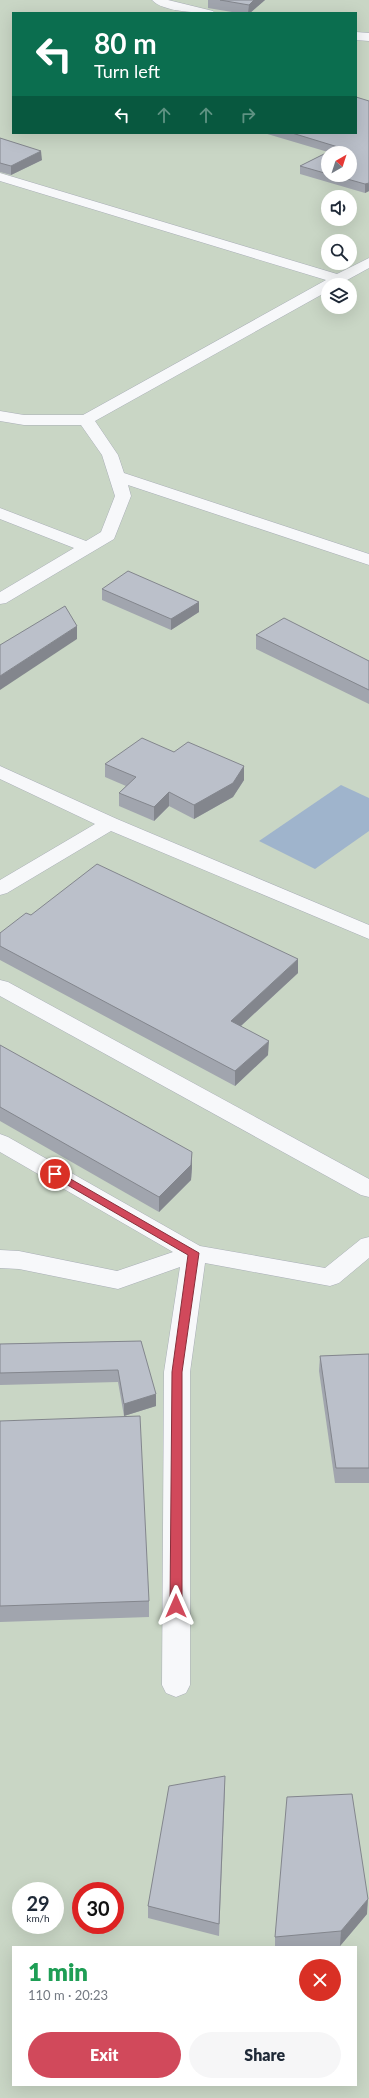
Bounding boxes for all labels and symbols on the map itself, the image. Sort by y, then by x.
north arrow [321,146,357,182]
pin [38,1157,72,1191]
position arrow [155,1585,197,1627]
speed limit sign: 30 [72,1882,124,1934]

